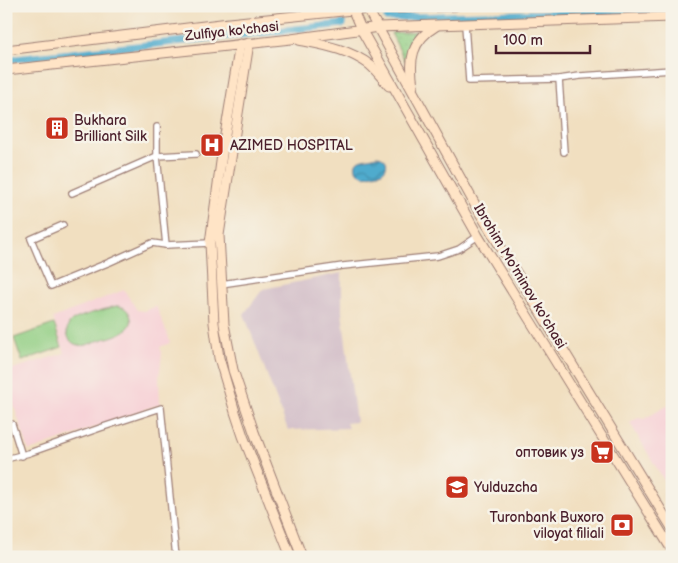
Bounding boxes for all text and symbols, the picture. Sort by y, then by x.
street label: Zulfiya ko'chasi [183,18,280,44]
scale bar [496,22,589,54]
text: 100 m [503,31,543,50]
place label: Bukhara Brilliant Silk [74,112,147,145]
building icon: Bukhara Brilliant Silk [44,115,70,141]
hospital icon: AZIMED HOSPITAL [199,132,225,158]
place label: AZIMED HOSPITAL [230,137,353,154]
street label: Ibrohim Mo'minov ko'chasi [470,200,570,352]
supermarket icon: оптовик уз [589,439,615,465]
place label: оптовик уз [515,444,584,461]
school or university icon: Yulduzcha [444,474,470,500]
place label: Yulduzcha [473,479,538,496]
place label: Turonbank Buxoro viloyat filiali [490,509,604,542]
bank icon: Turonbank Buxoro viloyat filiali [609,512,635,538]

